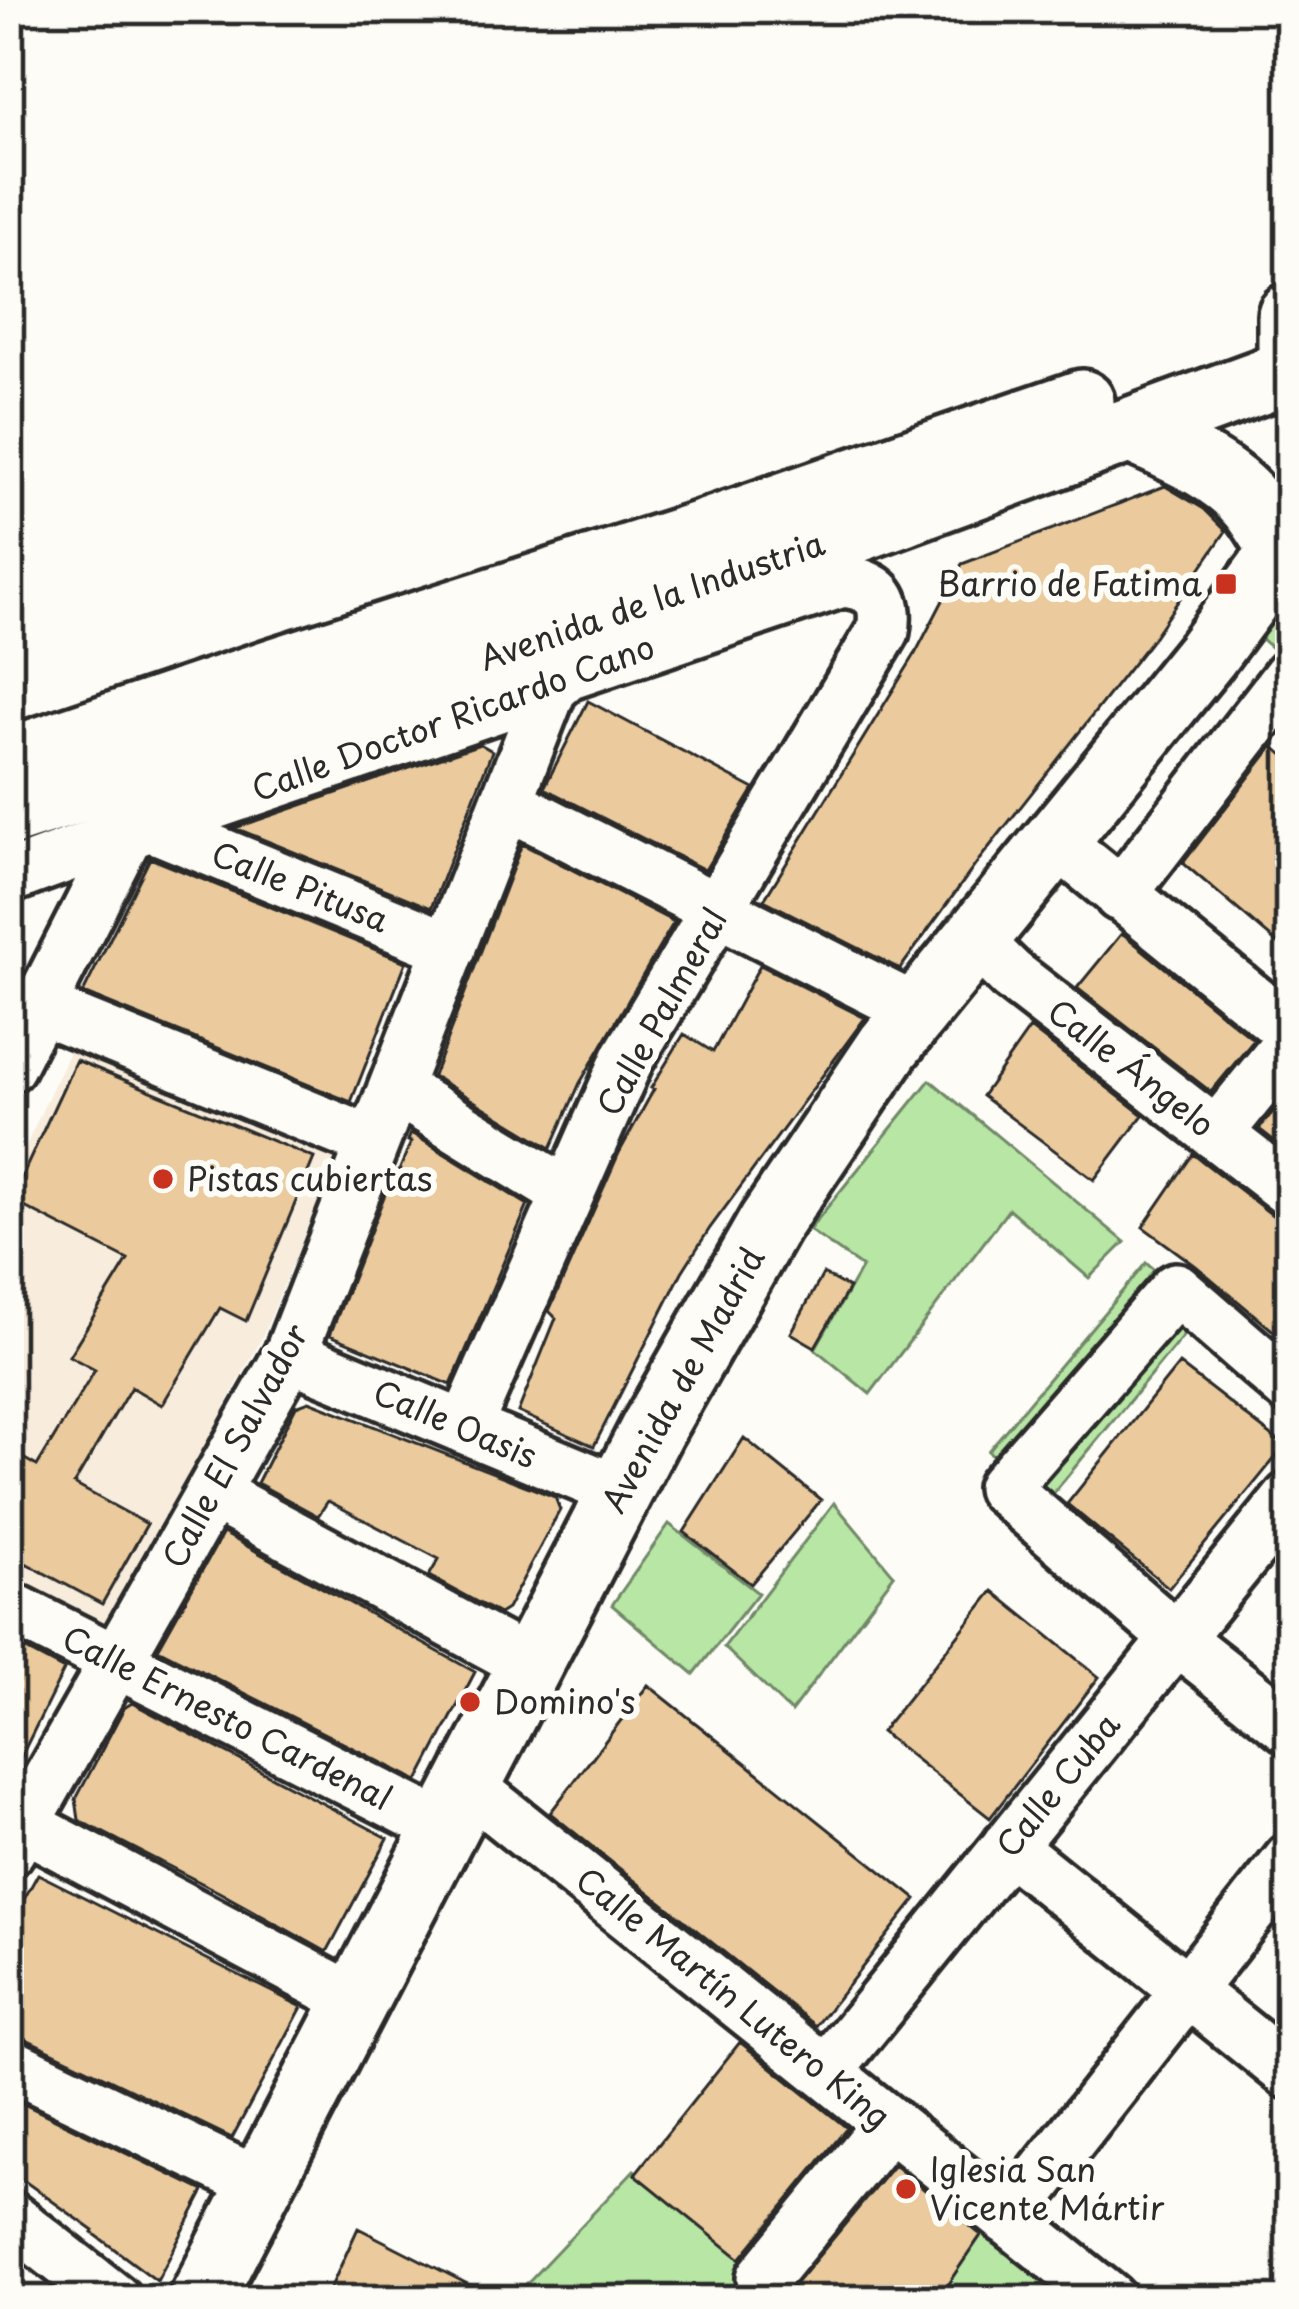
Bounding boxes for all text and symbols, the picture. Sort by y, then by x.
street label: Avenida de la Industria [472,516,831,682]
place label: Barrio de Fatima [938,557,1202,607]
marker: Barrio de Fatima [1213,571,1239,597]
street label: Calle Doctor Ricardo Cano [244,620,661,812]
street label: Calle Pitusa [205,827,397,944]
street label: Calle Palmeral [582,898,738,1124]
street label: Calle Ángelo [1038,985,1226,1148]
place label: Pistas cubiertas [187,1152,432,1202]
marker: Pistas cubiertas [150,1166,176,1192]
street label: Avenida de Madrid [587,1237,775,1521]
street label: Calle El Salvador [148,1314,319,1576]
street label: Calle Oasis [366,1365,545,1479]
street label: Calle Ernesto Cardenal [54,1611,401,1821]
place label: Domino's [494,1675,636,1725]
marker: Domino's [457,1689,483,1715]
street label: Calle Cuba [982,1700,1131,1867]
street label: Calle Martín Lutero King [566,1854,902,2139]
place label: Iglesia San Vicente Mártir [930,2143,1165,2231]
marker: Iglesia San Vicente Mártir [893,2176,919,2202]

